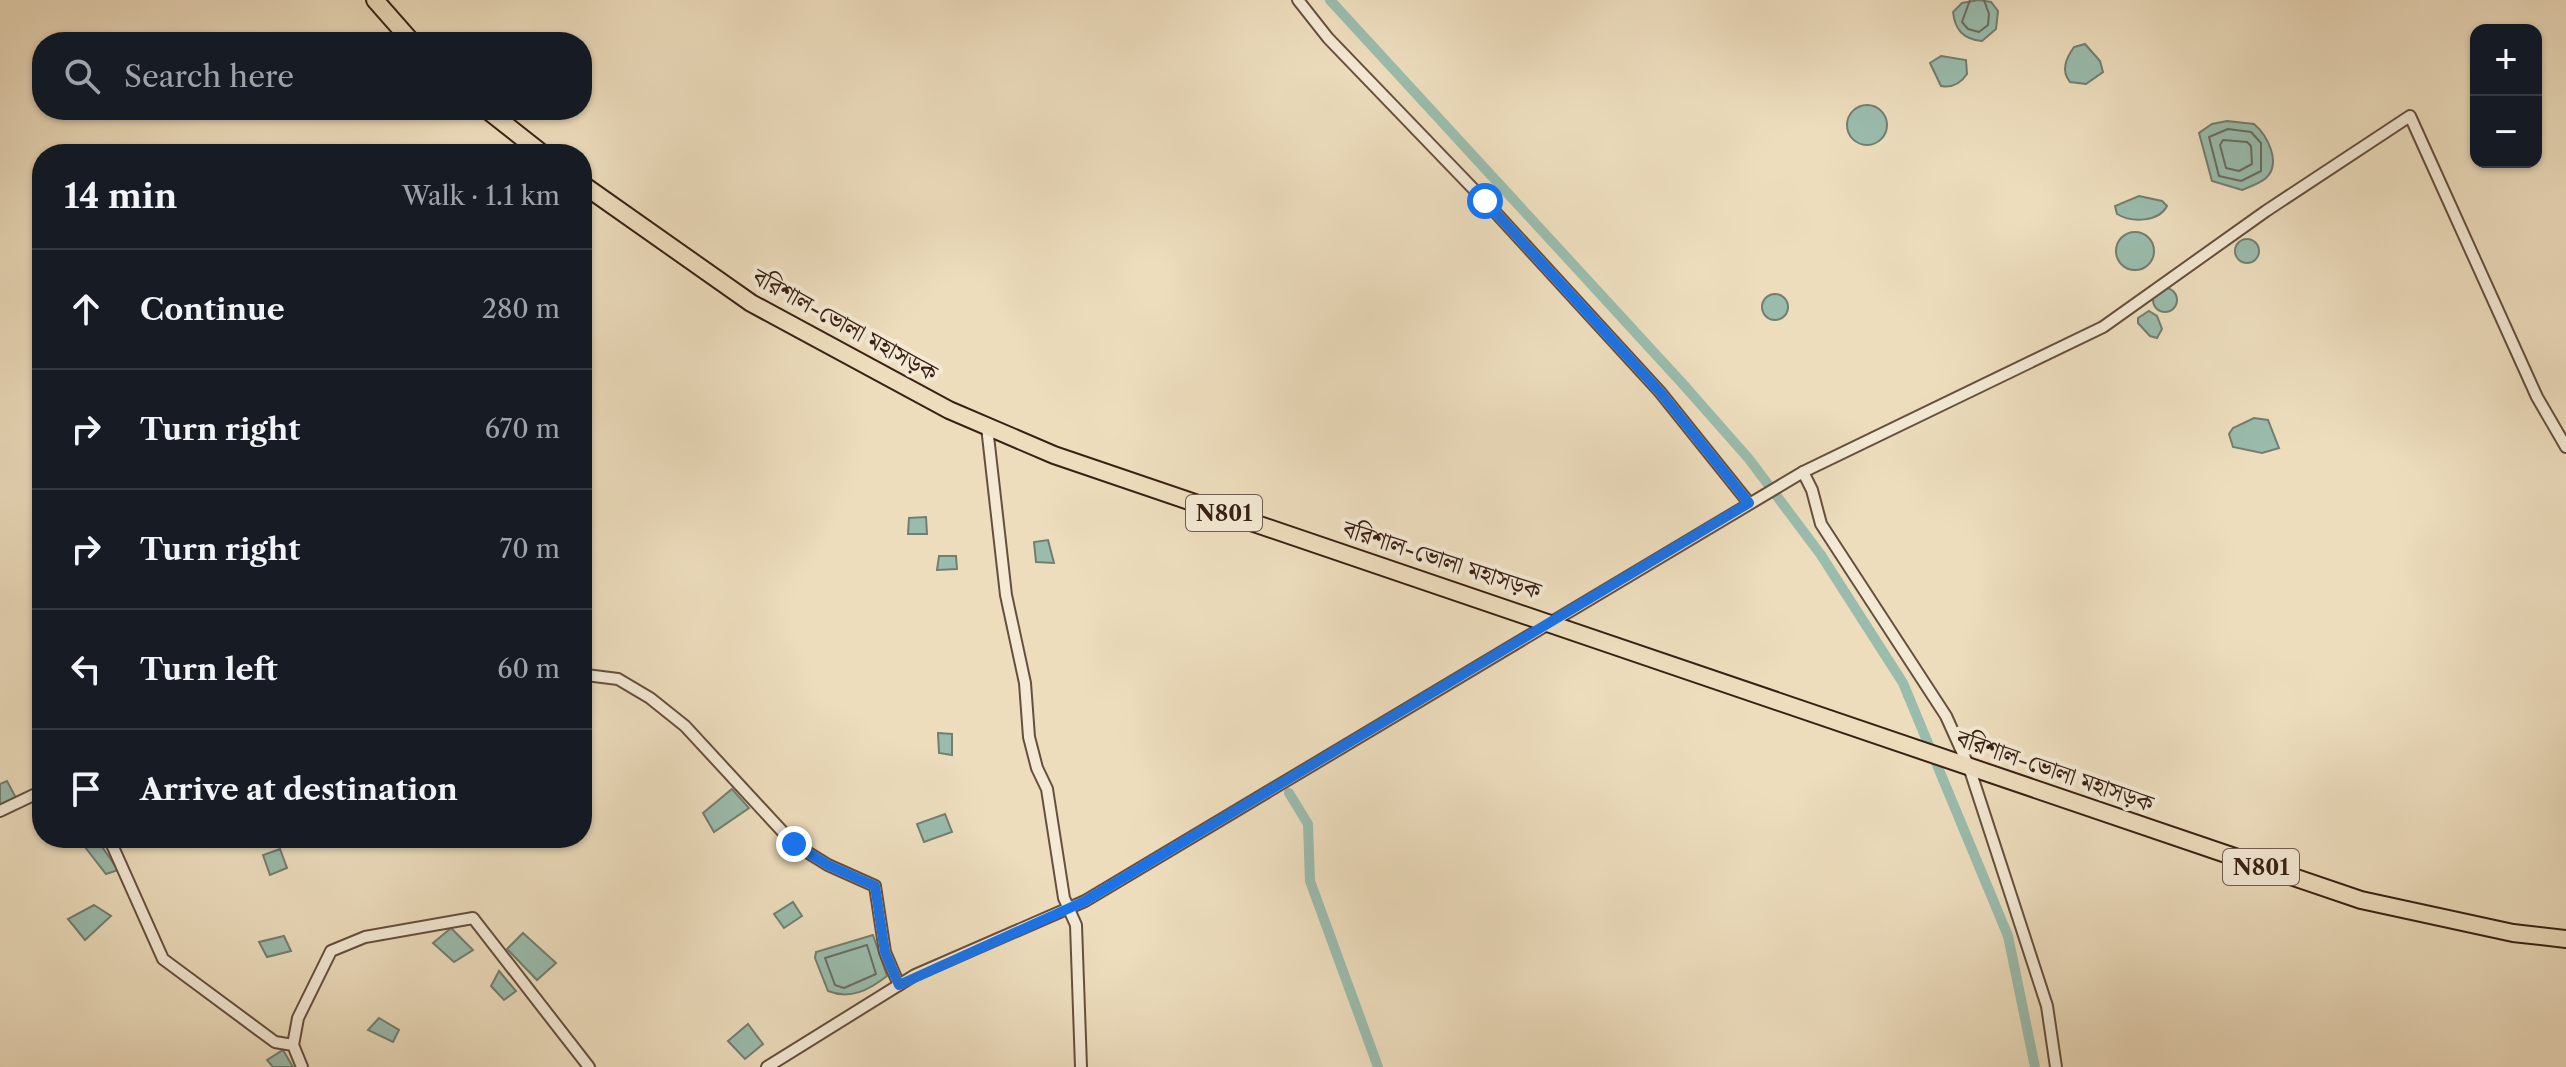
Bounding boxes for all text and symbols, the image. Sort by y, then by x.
map controls [2470,24,2542,168]
button: + [2470,24,2542,96]
search box [32,32,592,120]
icon: search [60,54,104,98]
text: Search here [124,58,294,95]
button: − [2470,96,2542,168]
text: 14 min [64,175,177,217]
text: Walk · 1.1 km [402,180,560,212]
route start [1467,183,1503,219]
street label: বরিশাল-ভোলা মহাসড়ক [747,261,944,388]
icon: ahead [64,287,108,331]
text: Continue [140,291,285,328]
text: 280 m [482,293,560,325]
icon: right [64,407,108,451]
text: Turn right [140,411,300,448]
text: 670 m [485,413,560,445]
road number: N801 [1186,495,1262,531]
street label: বরিশাল-ভোলা মহাসড়ক [1339,514,1546,606]
icon: right [64,527,108,571]
text: Turn right [140,531,300,568]
text: 70 m [500,533,560,565]
icon: left [64,647,108,691]
text: Turn left [140,651,277,688]
text: 60 m [497,653,560,685]
street label: বরিশাল-ভোলা মহাসড়ক [1952,723,2159,818]
icon: arrive [64,767,108,811]
text: Arrive at destination [140,771,458,808]
route end [776,826,812,862]
road number: N801 [2223,849,2299,885]

